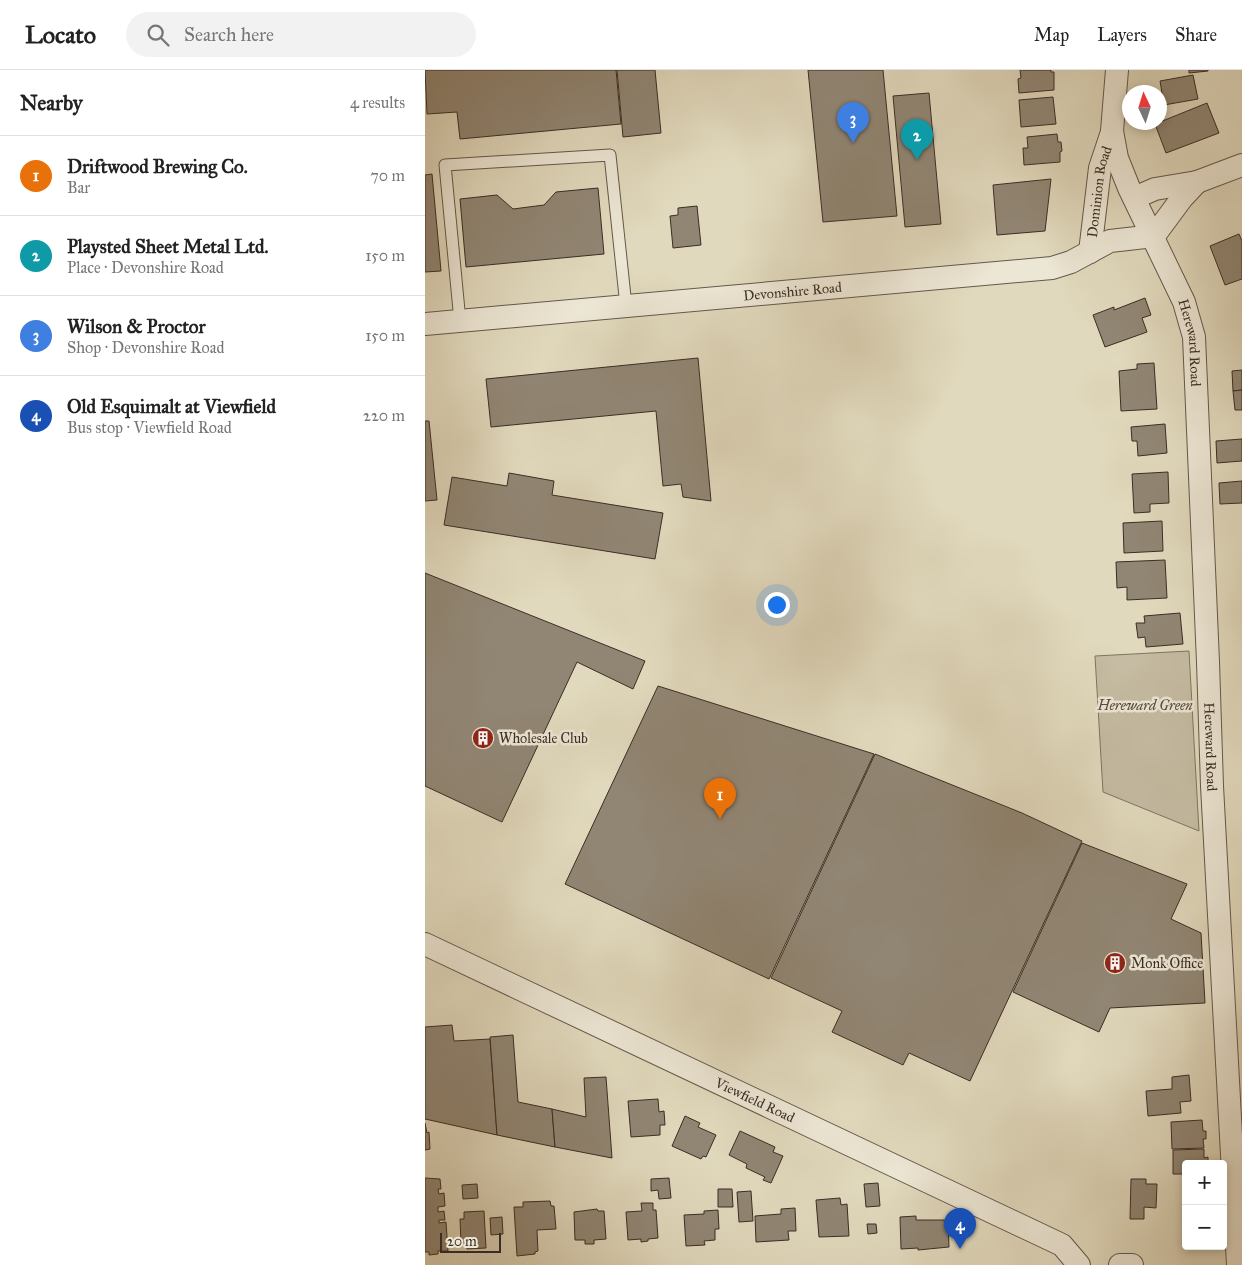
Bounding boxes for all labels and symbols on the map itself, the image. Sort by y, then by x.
north arrow [1122,85,1167,130]
pin: 3 [837,102,869,143]
pin: 2 [901,119,933,160]
street label: Dominion Road [1083,144,1115,238]
street label: Devonshire Road [743,278,843,304]
street label: Hereward Road [1175,297,1205,387]
your location [764,592,790,618]
park label: Hereward Green [1096,697,1193,714]
street label: Hereward Road [1201,702,1221,792]
building icon: Wholesale Club [471,726,495,750]
place label: Wholesale Club [499,730,588,747]
pin: 1 [704,778,736,819]
building icon: Monk Office [1103,951,1127,975]
place label: Monk Office [1131,955,1203,972]
street label: Viewfield Road [712,1073,798,1126]
pin: 4 [944,1208,976,1249]
scale bar [440,1230,501,1253]

